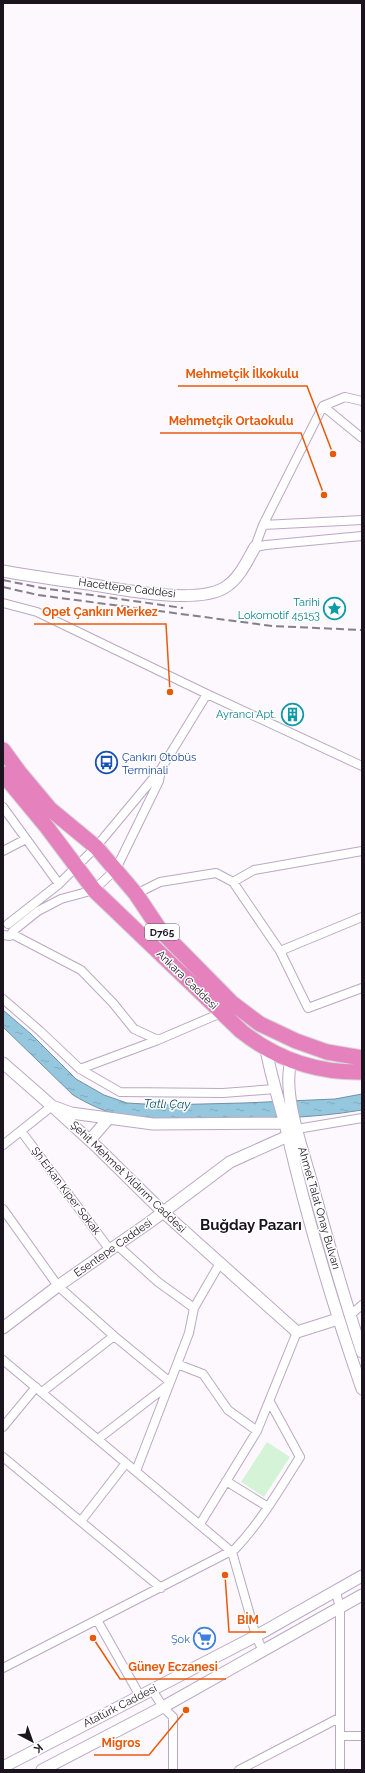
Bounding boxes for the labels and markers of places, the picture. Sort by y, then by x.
callout: Mehmetçik İlkokulu [178,362,307,386]
callout: Mehmetçik Ortaokulu [160,409,301,433]
place icon: Tarihi Lokomotif 45153 [322,595,348,621]
place label: Tarihi Lokomotif 45153 [238,596,320,622]
callout: Opet Çankırı Merkez [34,600,166,624]
building icon: Ayrancı Apt. [279,701,305,727]
place label: Ayrancı Apt. [216,708,276,721]
bus stop icon: Çankırı Otobüs Terminali [94,750,120,776]
place label: Çankırı Otobüs Terminali [122,751,196,777]
callout: BİM [229,1608,266,1632]
supermarket icon: Şok [192,1626,218,1652]
place label: Şok [171,1633,190,1646]
callout: Güney Eczanesi [120,1655,226,1679]
callout: Migros [94,1731,149,1755]

